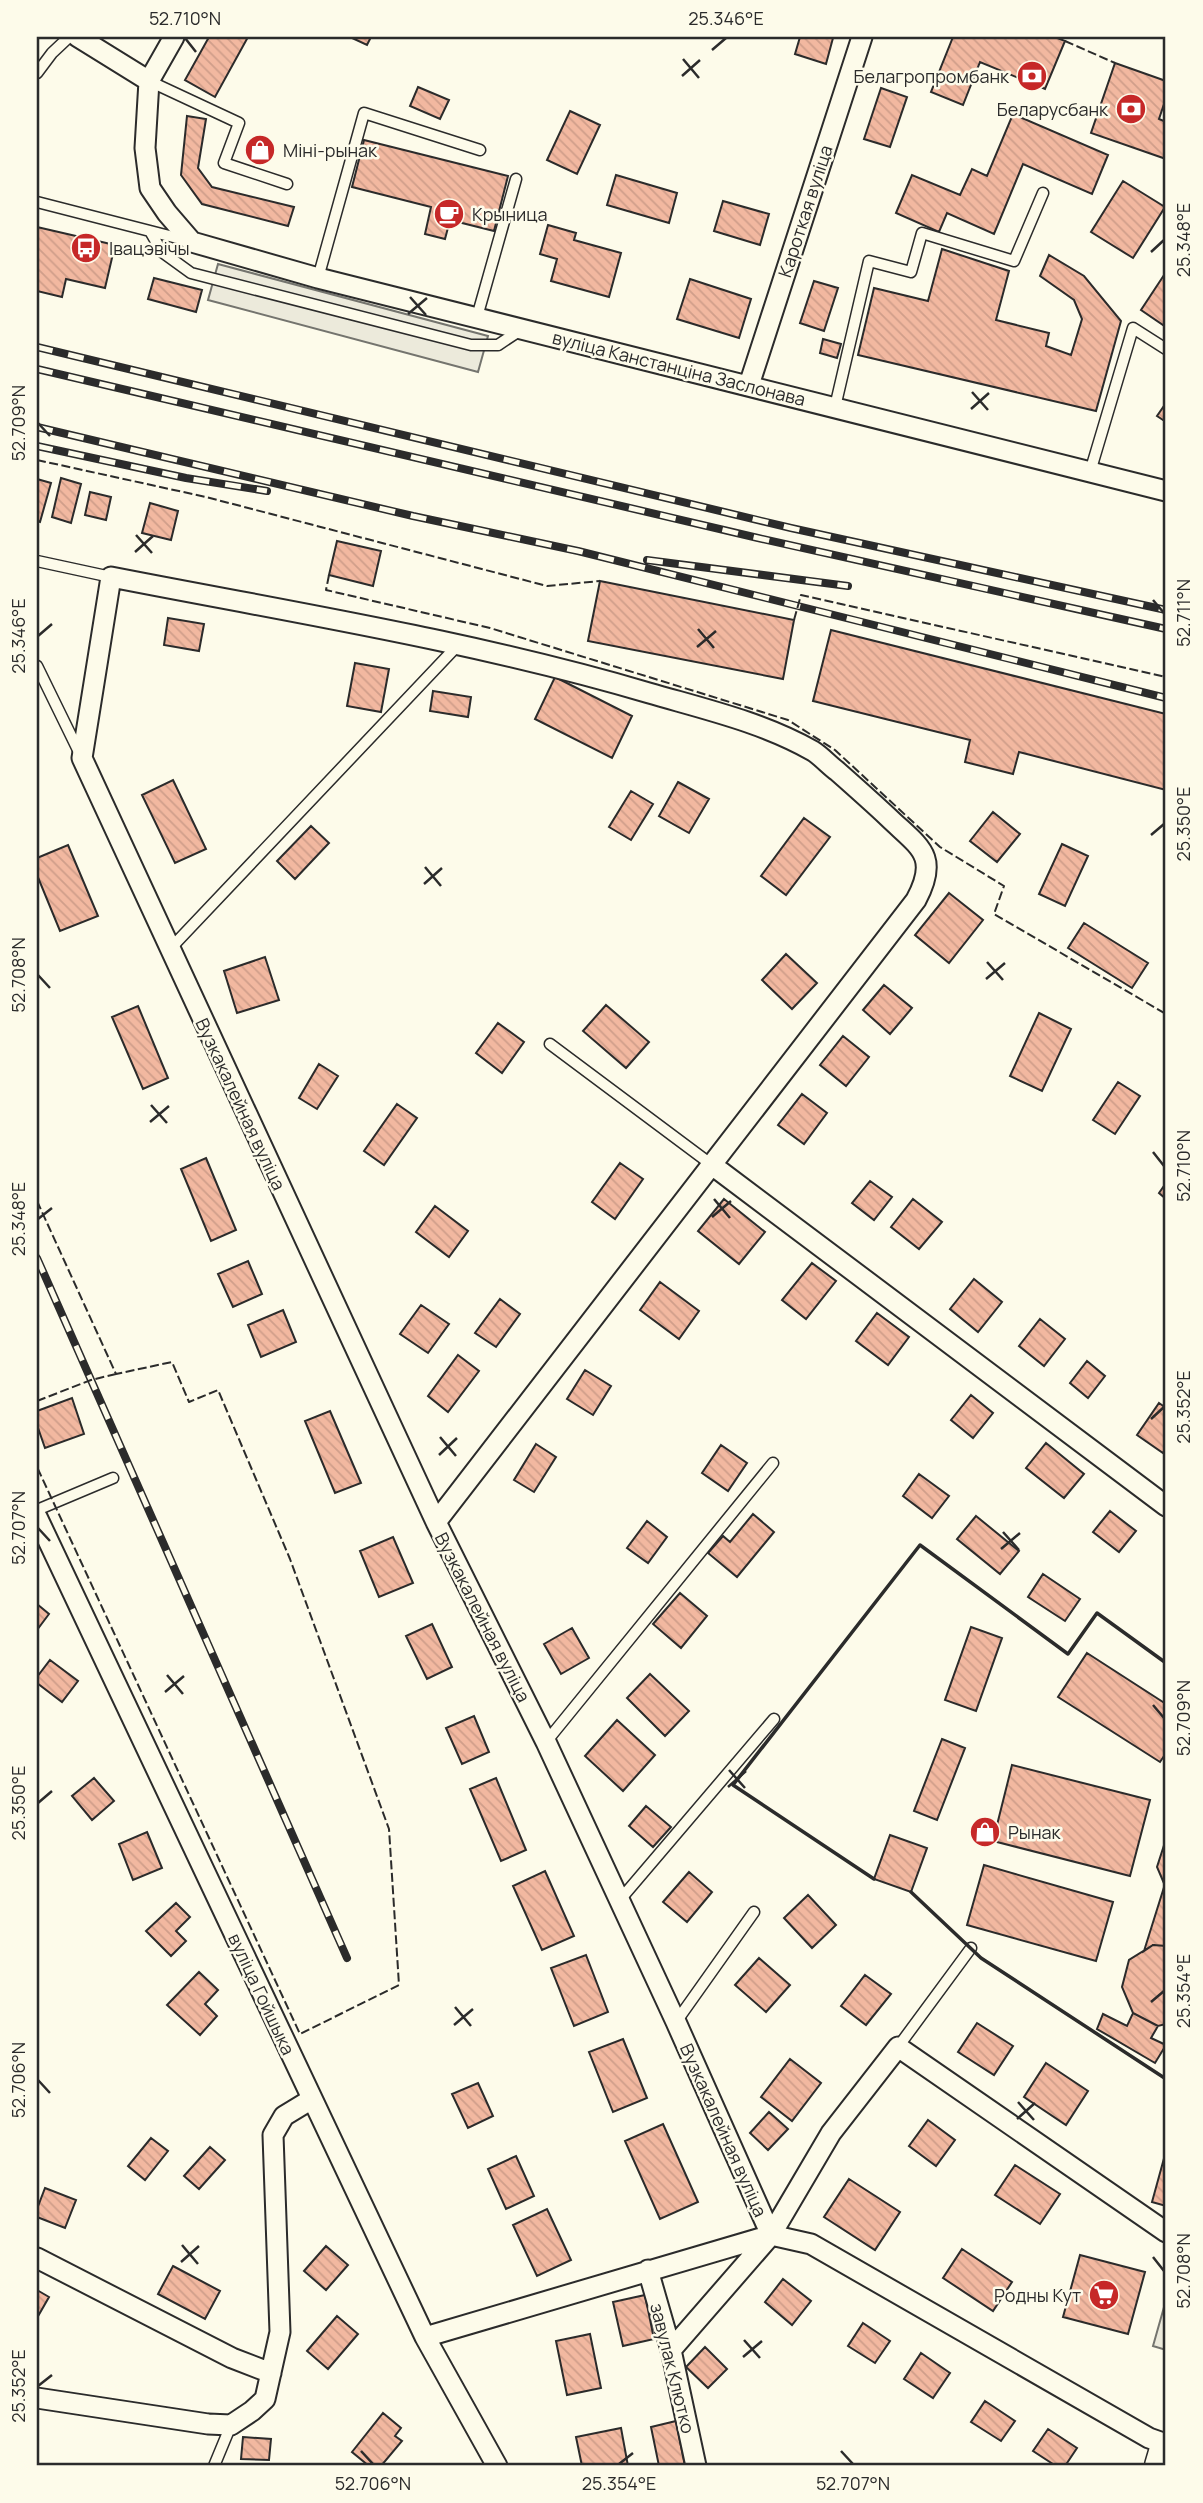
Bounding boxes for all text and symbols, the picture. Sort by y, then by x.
text: 52.710°N [149,6,221,30]
text: 25.346°E [688,6,764,30]
bank icon: Белагропромбанк [1015,59,1049,93]
place label: Белагропромбанк [854,64,1010,88]
bank icon: Беларусбанк [1114,92,1148,126]
place label: Беларусбанк [997,97,1109,121]
shop icon: Міні-рынак [243,133,277,167]
place label: Міні-рынак [283,138,378,162]
street label: Кароткая вуліца [772,142,838,280]
cafe icon: Крыница [432,197,466,231]
place label: Крыница [472,202,547,226]
text: 25.348°E [1171,203,1195,277]
bus stop icon: Івацэвічы [69,231,103,265]
place label: Івацэвічы [109,236,190,260]
street label: вуліца Канстанціна Заслонава [550,325,808,411]
text: 52.709°N [6,385,30,461]
text: 52.711°N [1171,579,1195,647]
text: 25.346°E [6,598,30,674]
text: 25.350°E [1171,787,1195,861]
text: 52.708°N [6,937,30,1013]
street label: Вузкакалейная вуліца [191,1014,291,1194]
text: 52.710°N [1171,1130,1195,1202]
text: 25.348°E [6,1182,30,1256]
text: 25.352°E [1171,1370,1195,1444]
text: 52.707°N [6,1491,30,1565]
street label: Вузкакалейная вуліца [430,1528,536,1706]
text: 52.709°N [1171,1680,1195,1756]
text: 25.350°E [6,1766,30,1840]
shop icon: Рынак [968,1815,1002,1849]
place label: Рынак [1008,1820,1062,1844]
street label: вуліца Гойшыка [223,1929,301,2059]
text: 25.354°E [1171,1954,1195,2028]
street label: Вузкакалейная вуліца [675,2040,773,2220]
text: 52.706°N [6,2042,30,2118]
text: 52.708°N [1171,2233,1195,2309]
supermarket icon: Родны Кут [1087,2278,1121,2312]
place label: Родны Кут [994,2283,1081,2307]
street label: завулак Клютко [645,2300,701,2436]
text: 25.352°E [6,2349,30,2423]
text: 52.706°N [335,2471,411,2495]
text: 25.354°E [582,2471,656,2495]
text: 52.707°N [816,2471,890,2495]

